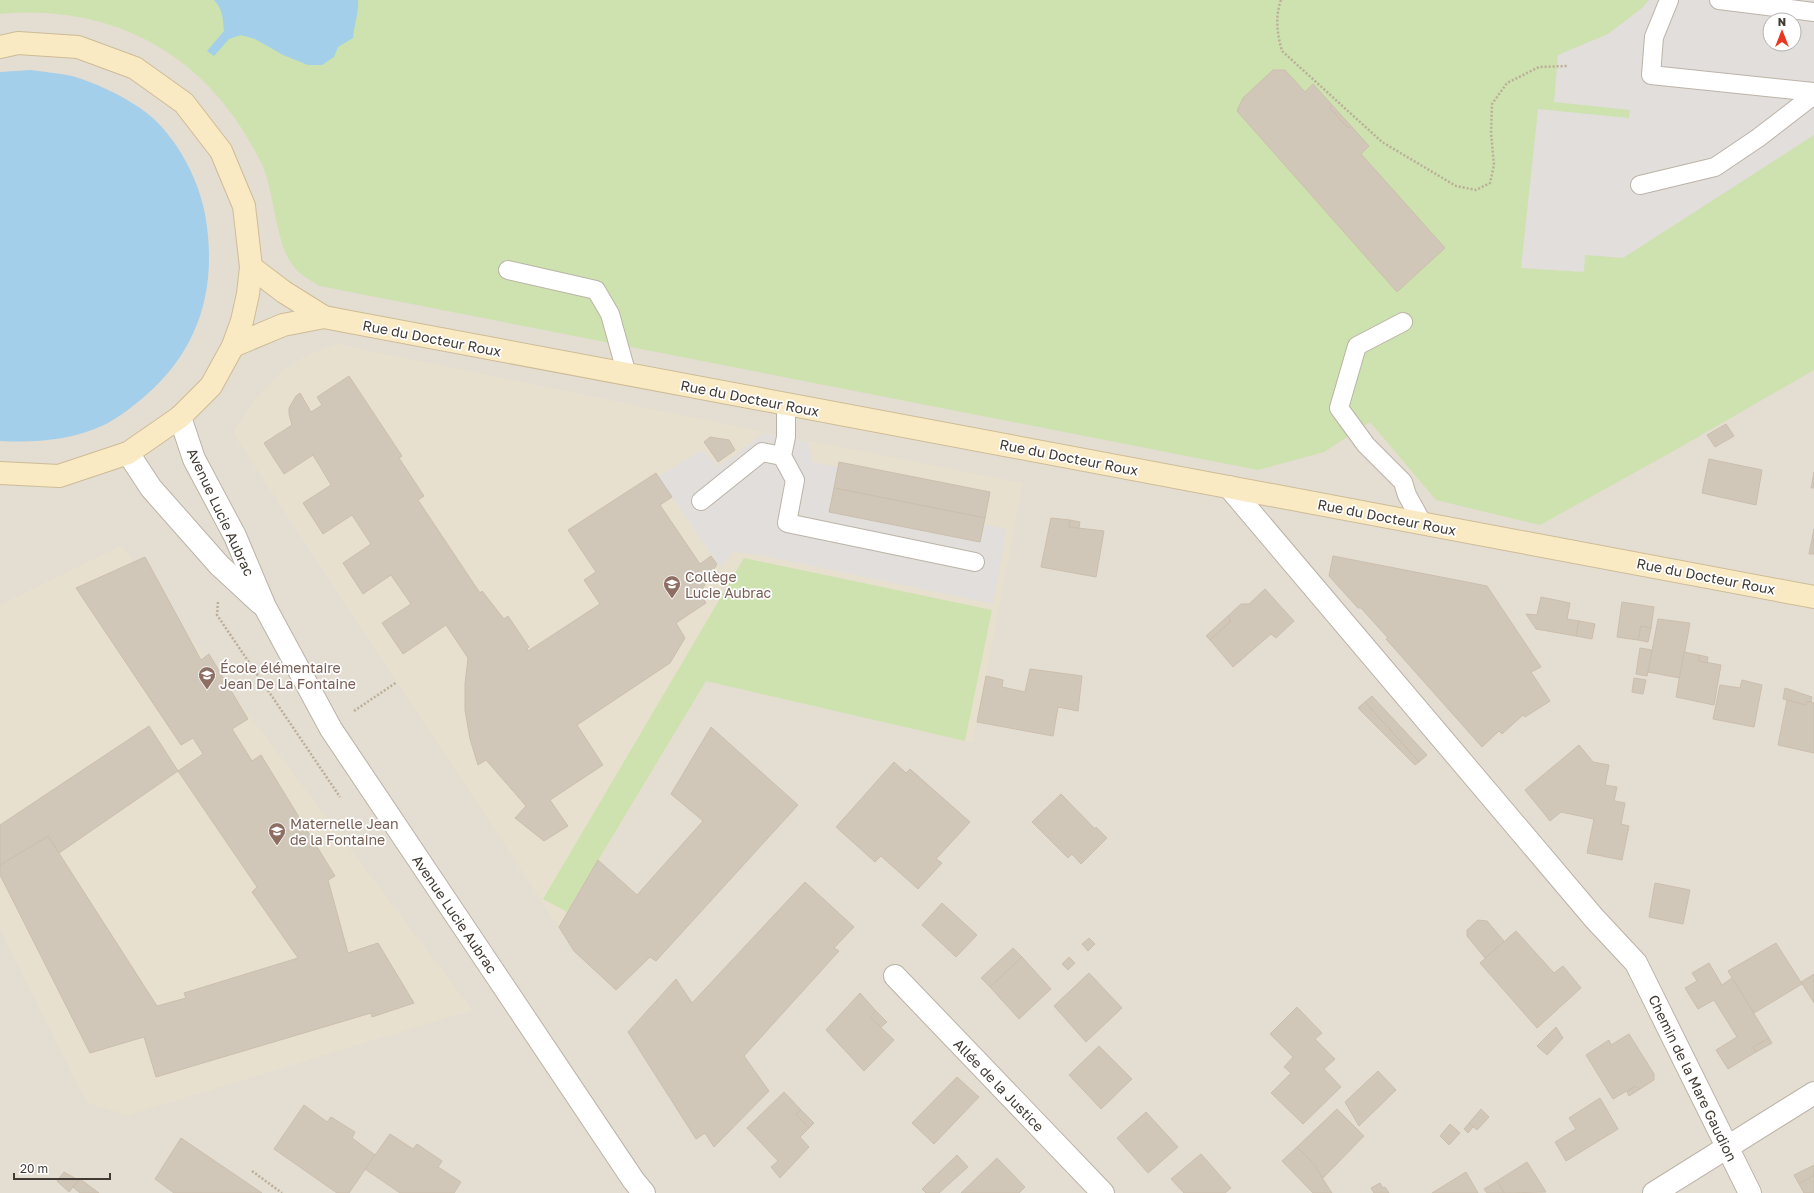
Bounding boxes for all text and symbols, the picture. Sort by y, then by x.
north arrow [1762,12,1802,52]
text: N [1778,15,1786,28]
street label: Rue du Docteur Roux [361,316,503,360]
street label: Rue du Docteur Roux [679,376,821,420]
street label: Rue du Docteur Roux [998,435,1140,479]
street label: Avenue Lucie Aubrac [184,445,258,579]
street label: Rue du Docteur Roux [1316,495,1458,539]
street label: Rue du Docteur Roux [1635,554,1777,598]
place label: Collège Lucie Aubrac [685,568,772,601]
school or university icon: Collège Lucie Aubrac [662,574,682,599]
place label: École élémentaire Jean De La Fontaine [220,659,356,692]
school or university icon: École élémentaire Jean De La Fontaine [197,665,217,690]
place label: Maternelle Jean de la Fontaine [290,815,399,848]
school or university icon: Maternelle Jean de la Fontaine [267,821,287,846]
street label: Avenue Lucie Aubrac [409,852,501,977]
street label: Chemin de la Mare Gaudion [1645,992,1741,1164]
street label: Allée de la Justice [950,1035,1048,1135]
scale bar [14,1155,110,1181]
text: 20 m [20,1161,48,1176]

